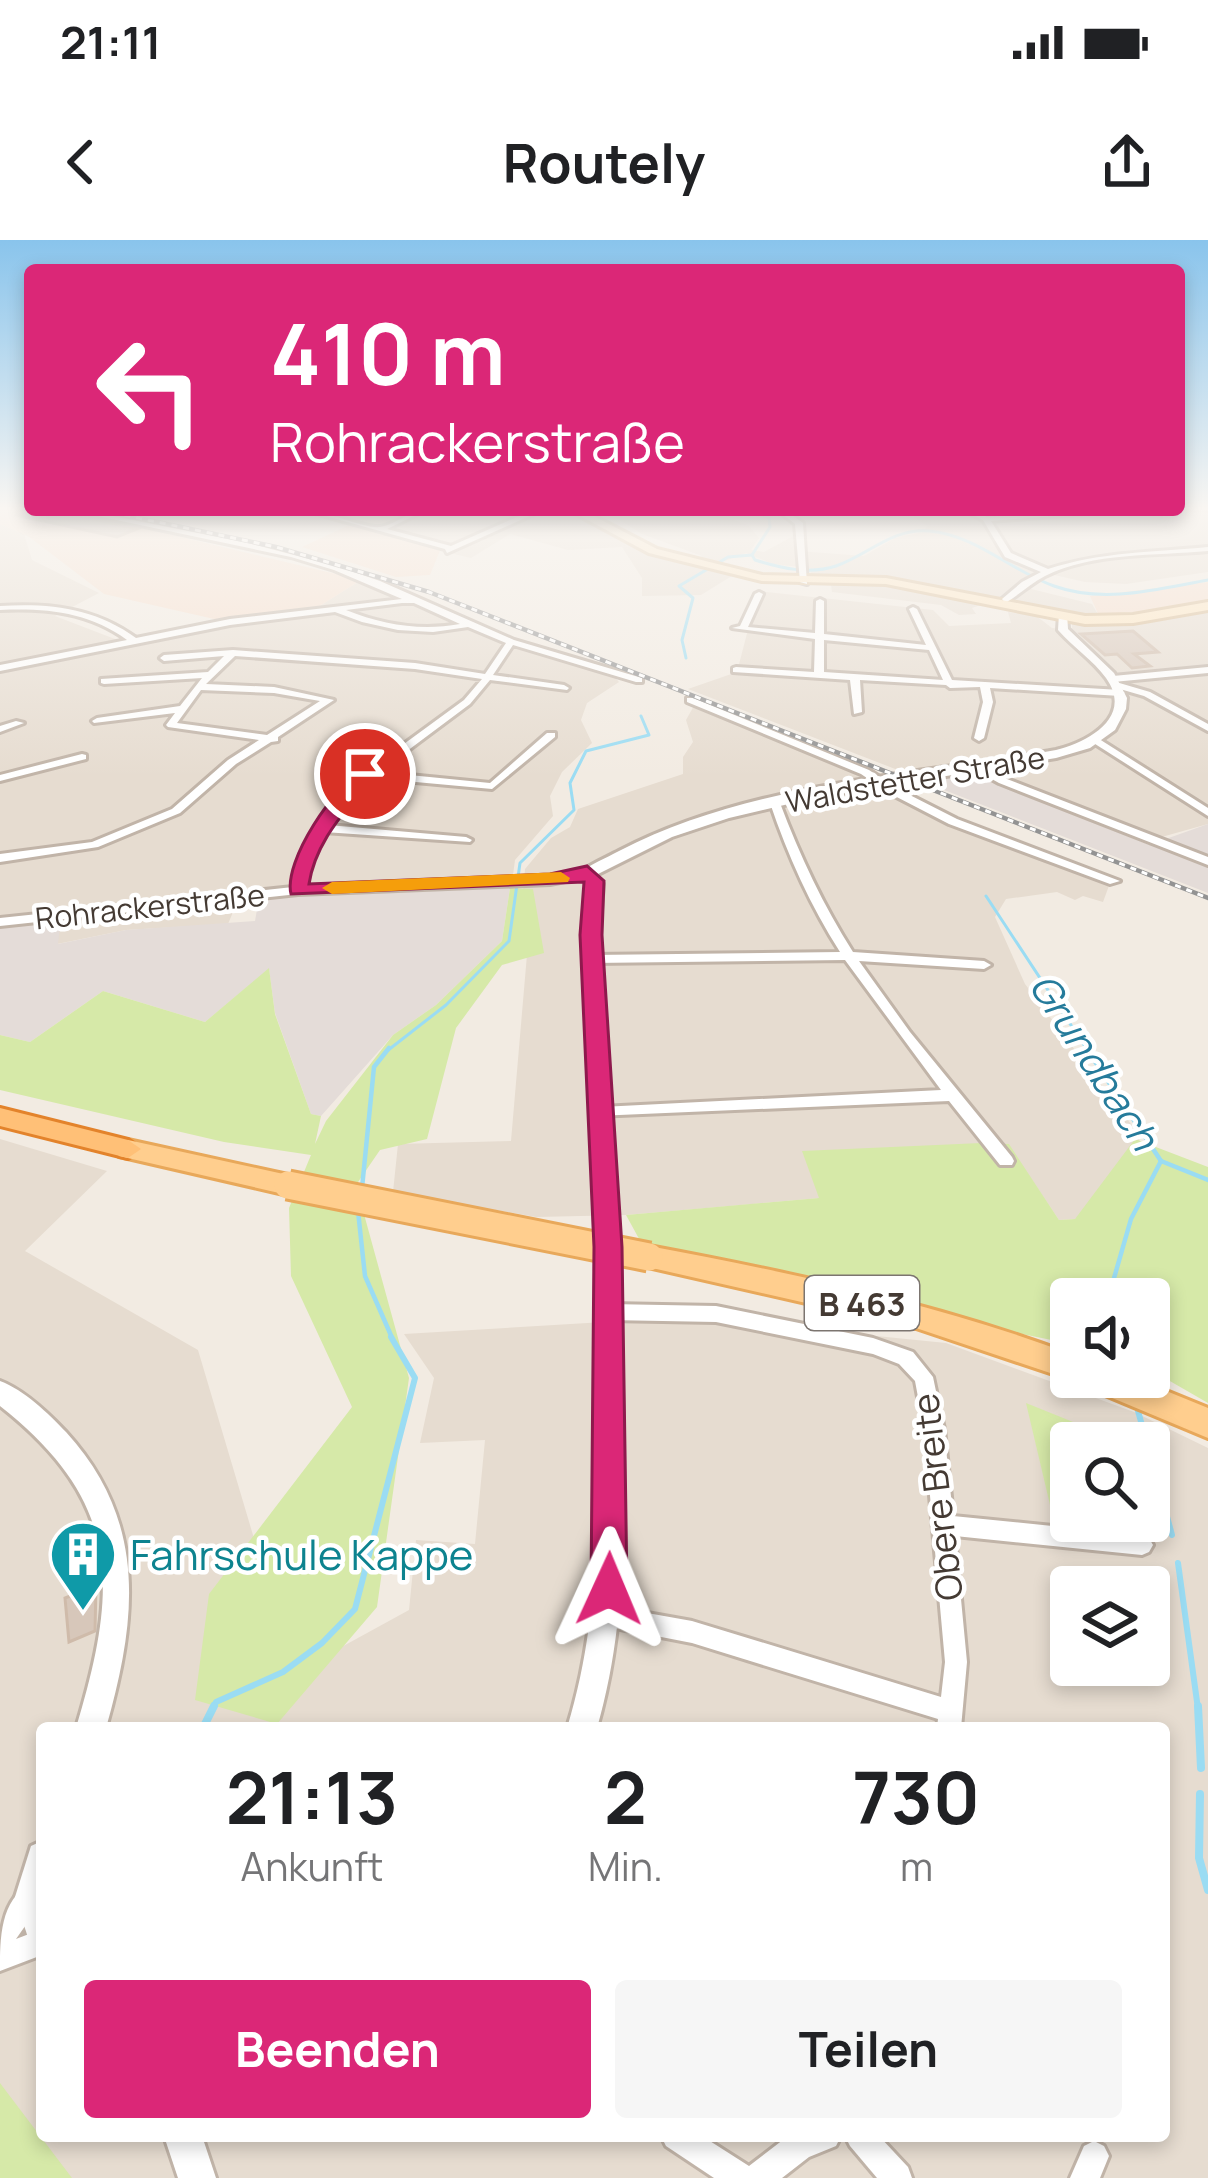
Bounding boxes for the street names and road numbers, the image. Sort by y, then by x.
street label: Waldstetter Straße [782,736,1048,822]
street label: Rohrackerstraße [33,874,267,938]
road number: B 463 [805,1276,919,1330]
street label: Obere Breite [900,1391,974,1603]

